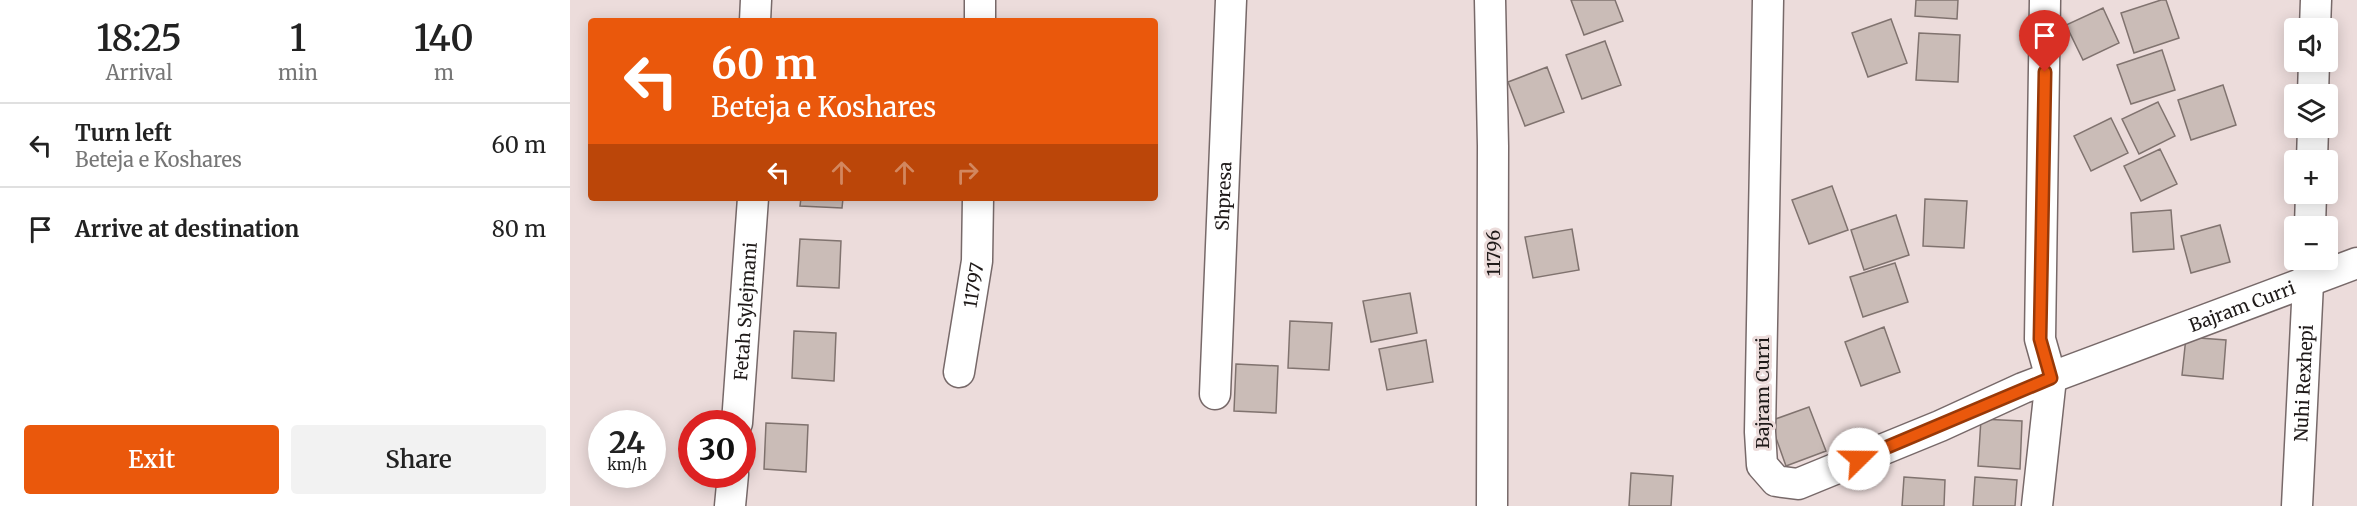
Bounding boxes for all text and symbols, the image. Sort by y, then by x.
pin [2019,10,2070,72]
text: 18:25 [96,16,182,61]
text: 1 [290,16,306,61]
text: 140 [414,16,474,61]
map controls [2284,18,2338,270]
button: sound [2284,18,2338,72]
icon: arrive [2028,19,2061,52]
text: 60 m [711,38,817,90]
icon: left [612,42,690,120]
text: Arrival [106,60,172,85]
text: min [278,60,318,85]
text: m [434,60,454,85]
button: layers [2284,84,2338,138]
text: Beteja e Koshares [711,90,936,124]
text: Turn left [75,119,172,147]
icon: left [24,129,57,162]
text: 60 m [492,131,546,159]
text: Beteja e Koshares [75,147,242,172]
button: + [2284,150,2338,204]
icon: left [762,156,795,189]
icon: ahead [825,156,858,189]
icon: ahead [888,156,921,189]
icon: right [951,156,984,189]
street label: Shpresa [1210,161,1236,231]
icon: arrive [24,213,57,246]
text: Arrive at destination [75,215,299,243]
text: 80 m [492,215,546,243]
button: − [2284,216,2338,270]
street label: 11796 [1482,230,1505,276]
street label: Fetah Sylejmani [729,241,761,381]
street label: 11797 [958,261,988,309]
street label: Bajram Curri [2186,276,2298,336]
street label: Nuhi Rexhepi [2289,324,2317,442]
street label: Bajram Curri [1751,337,1774,449]
speed limit sign: 30 [678,410,756,488]
text: 24 [609,423,645,461]
button: Exit [24,425,279,494]
button: Share [291,425,546,494]
position arrow [1827,427,1891,491]
text: km/h [607,455,647,474]

